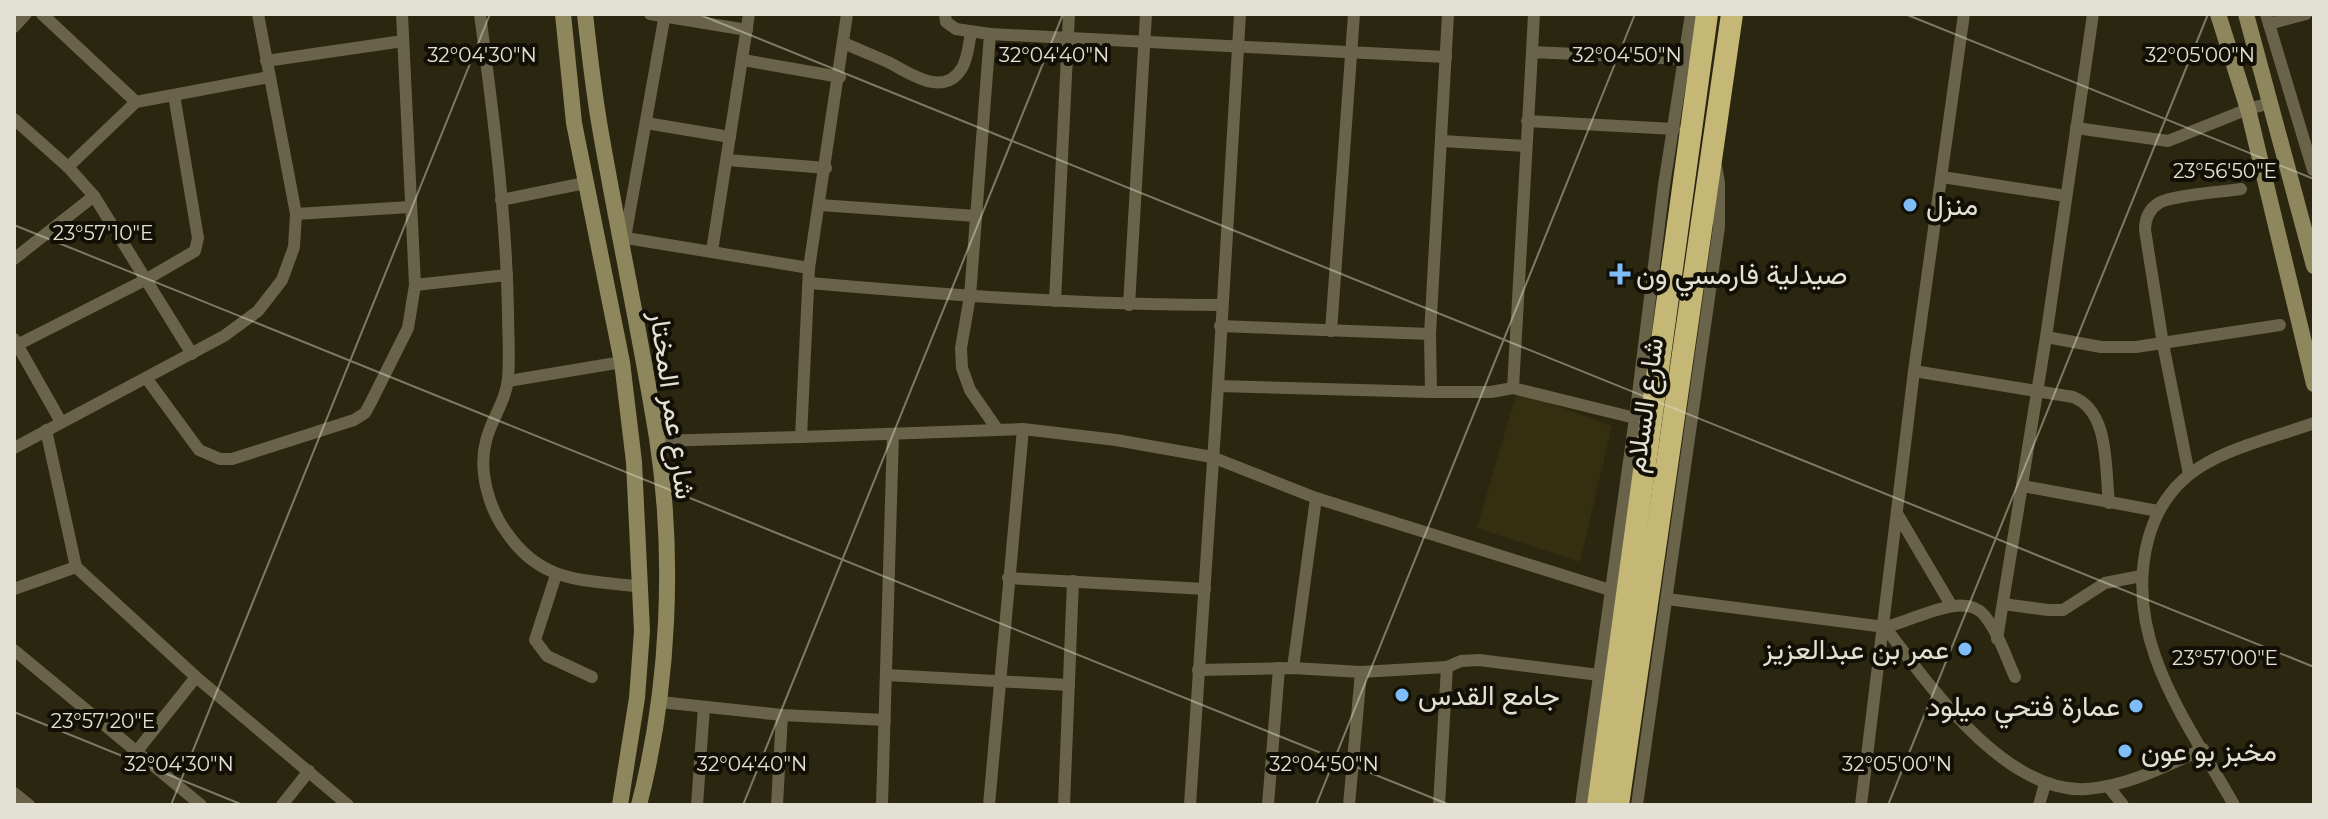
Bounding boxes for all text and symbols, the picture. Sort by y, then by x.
text: 32°04'30"N [427,43,537,67]
text: 32°04'40"N [999,43,1109,67]
text: 32°04'50"N [1572,43,1682,67]
text: 32°05'00"N [2145,43,2255,67]
text: 23°56'50"E [2173,159,2277,183]
place label: منزل [1926,188,1978,223]
marker: منزل [1901,196,1919,214]
text: 23°57'10"E [53,221,153,245]
place label: صيدلية فارمسي ون [1636,257,1848,297]
marker: صيدلية فارمسي ون [1611,265,1629,283]
street label: شارع عمر المختار [641,308,703,502]
street label: شارع السلام [1618,336,1672,475]
place label: عمر بن عبدالعزيز [1762,632,1949,667]
marker: عمر بن عبدالعزيز [1956,640,1974,658]
text: 23°57'00"E [2172,646,2278,670]
place label: جامع القدس [1418,678,1560,715]
marker: جامع القدس [1393,686,1411,704]
place label: عمارة فتحي ميلود [1927,689,2120,729]
marker: عمارة فتحي ميلود [2127,697,2145,715]
text: 23°57'20"E [51,709,155,733]
place label: مخبز بو عون [2141,734,2277,769]
marker: مخبز بو عون [2116,742,2134,760]
text: 32°04'30"N [124,752,234,776]
text: 32°04'40"N [697,752,807,776]
text: 32°04'50"N [1269,752,1379,776]
text: 32°05'00"N [1842,752,1952,776]

